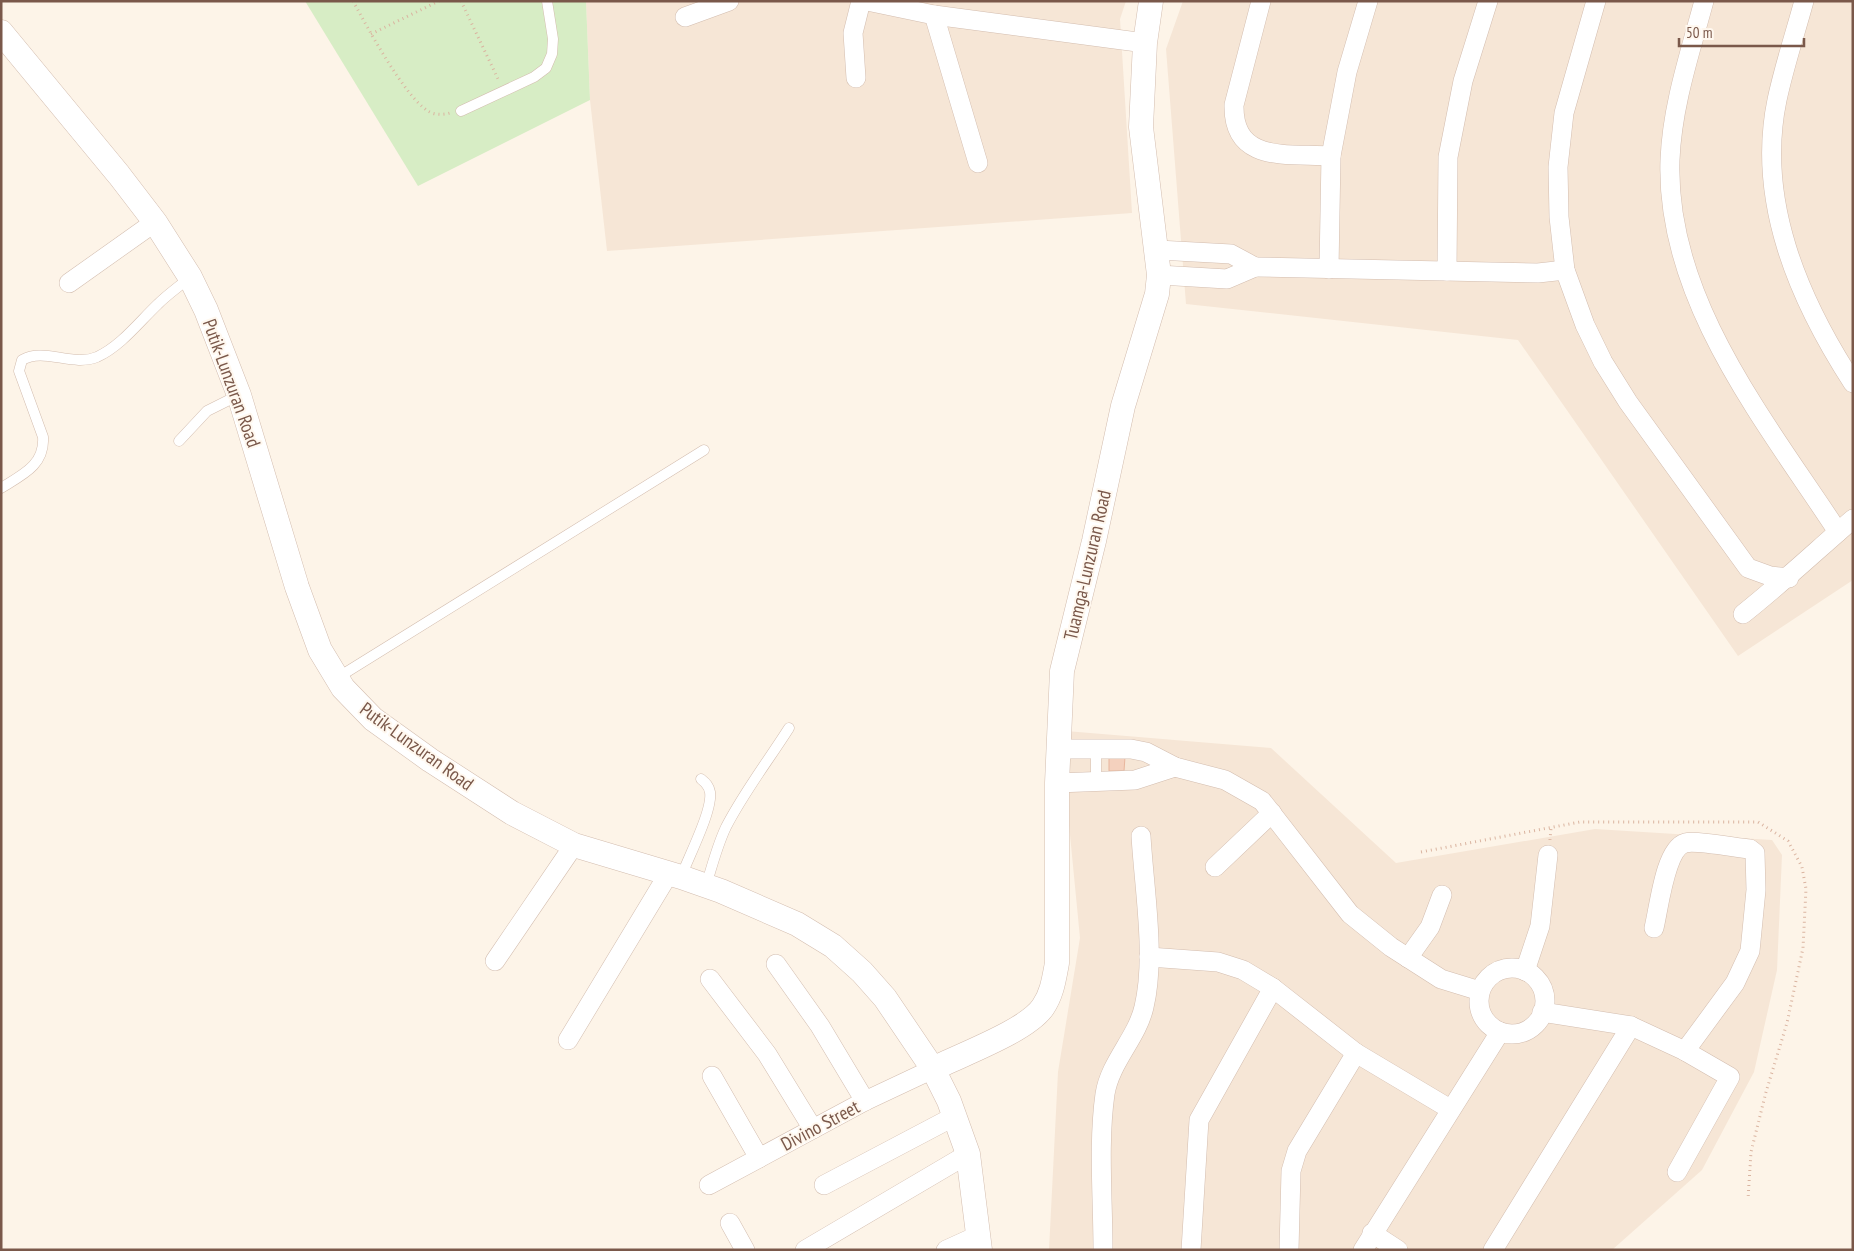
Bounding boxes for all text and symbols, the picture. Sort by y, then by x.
scale bar [1679,15,1804,47]
text: 50 m [1686,23,1712,42]
street label: Putik-Lunzuran Road [198,316,266,450]
street label: Tuamga-Lunzuran Road [1058,488,1116,642]
street label: Putik-Lunzuran Road [355,697,479,795]
street label: Divino Street [777,1094,864,1156]

